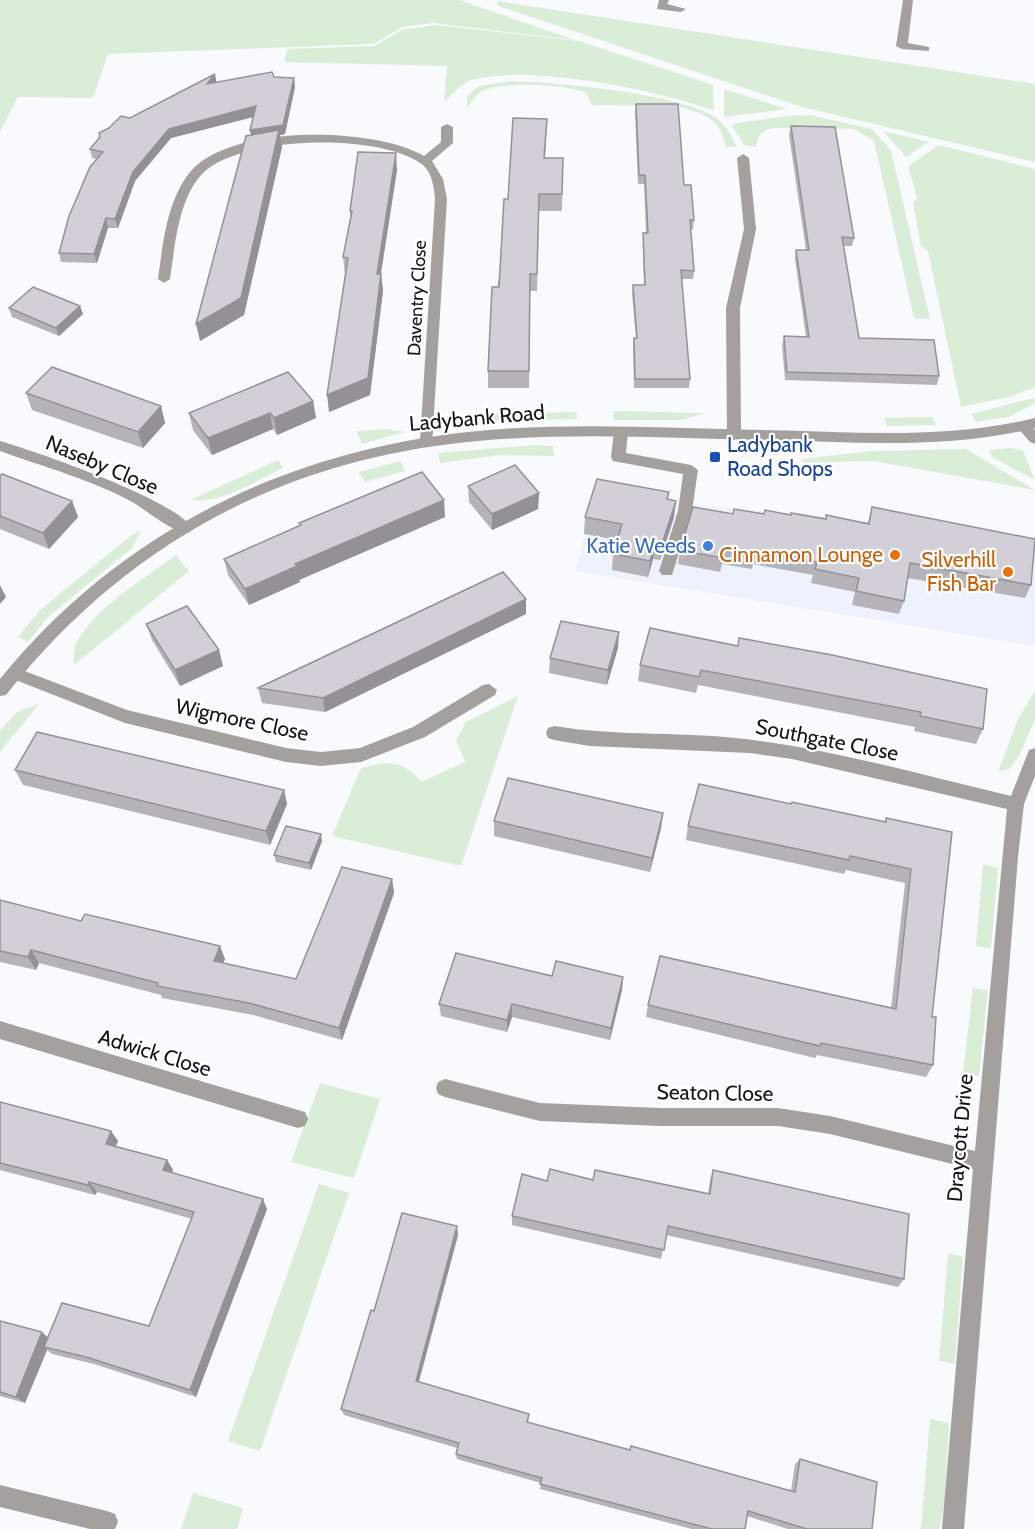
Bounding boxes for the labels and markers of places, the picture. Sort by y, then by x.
place label: Ladybank Road Shops [727,432,833,481]
marker: Ladybank Road Shops [708,450,722,464]
place label: Katie Weeds [586,533,696,558]
marker: Katie Weeds [701,539,715,553]
place label: Cinnamon Lounge [719,542,883,567]
place label: Silverhill Fish Bar [921,547,996,596]
marker: Cinnamon Lounge [888,548,902,562]
marker: Silverhill Fish Bar [1001,565,1015,579]

